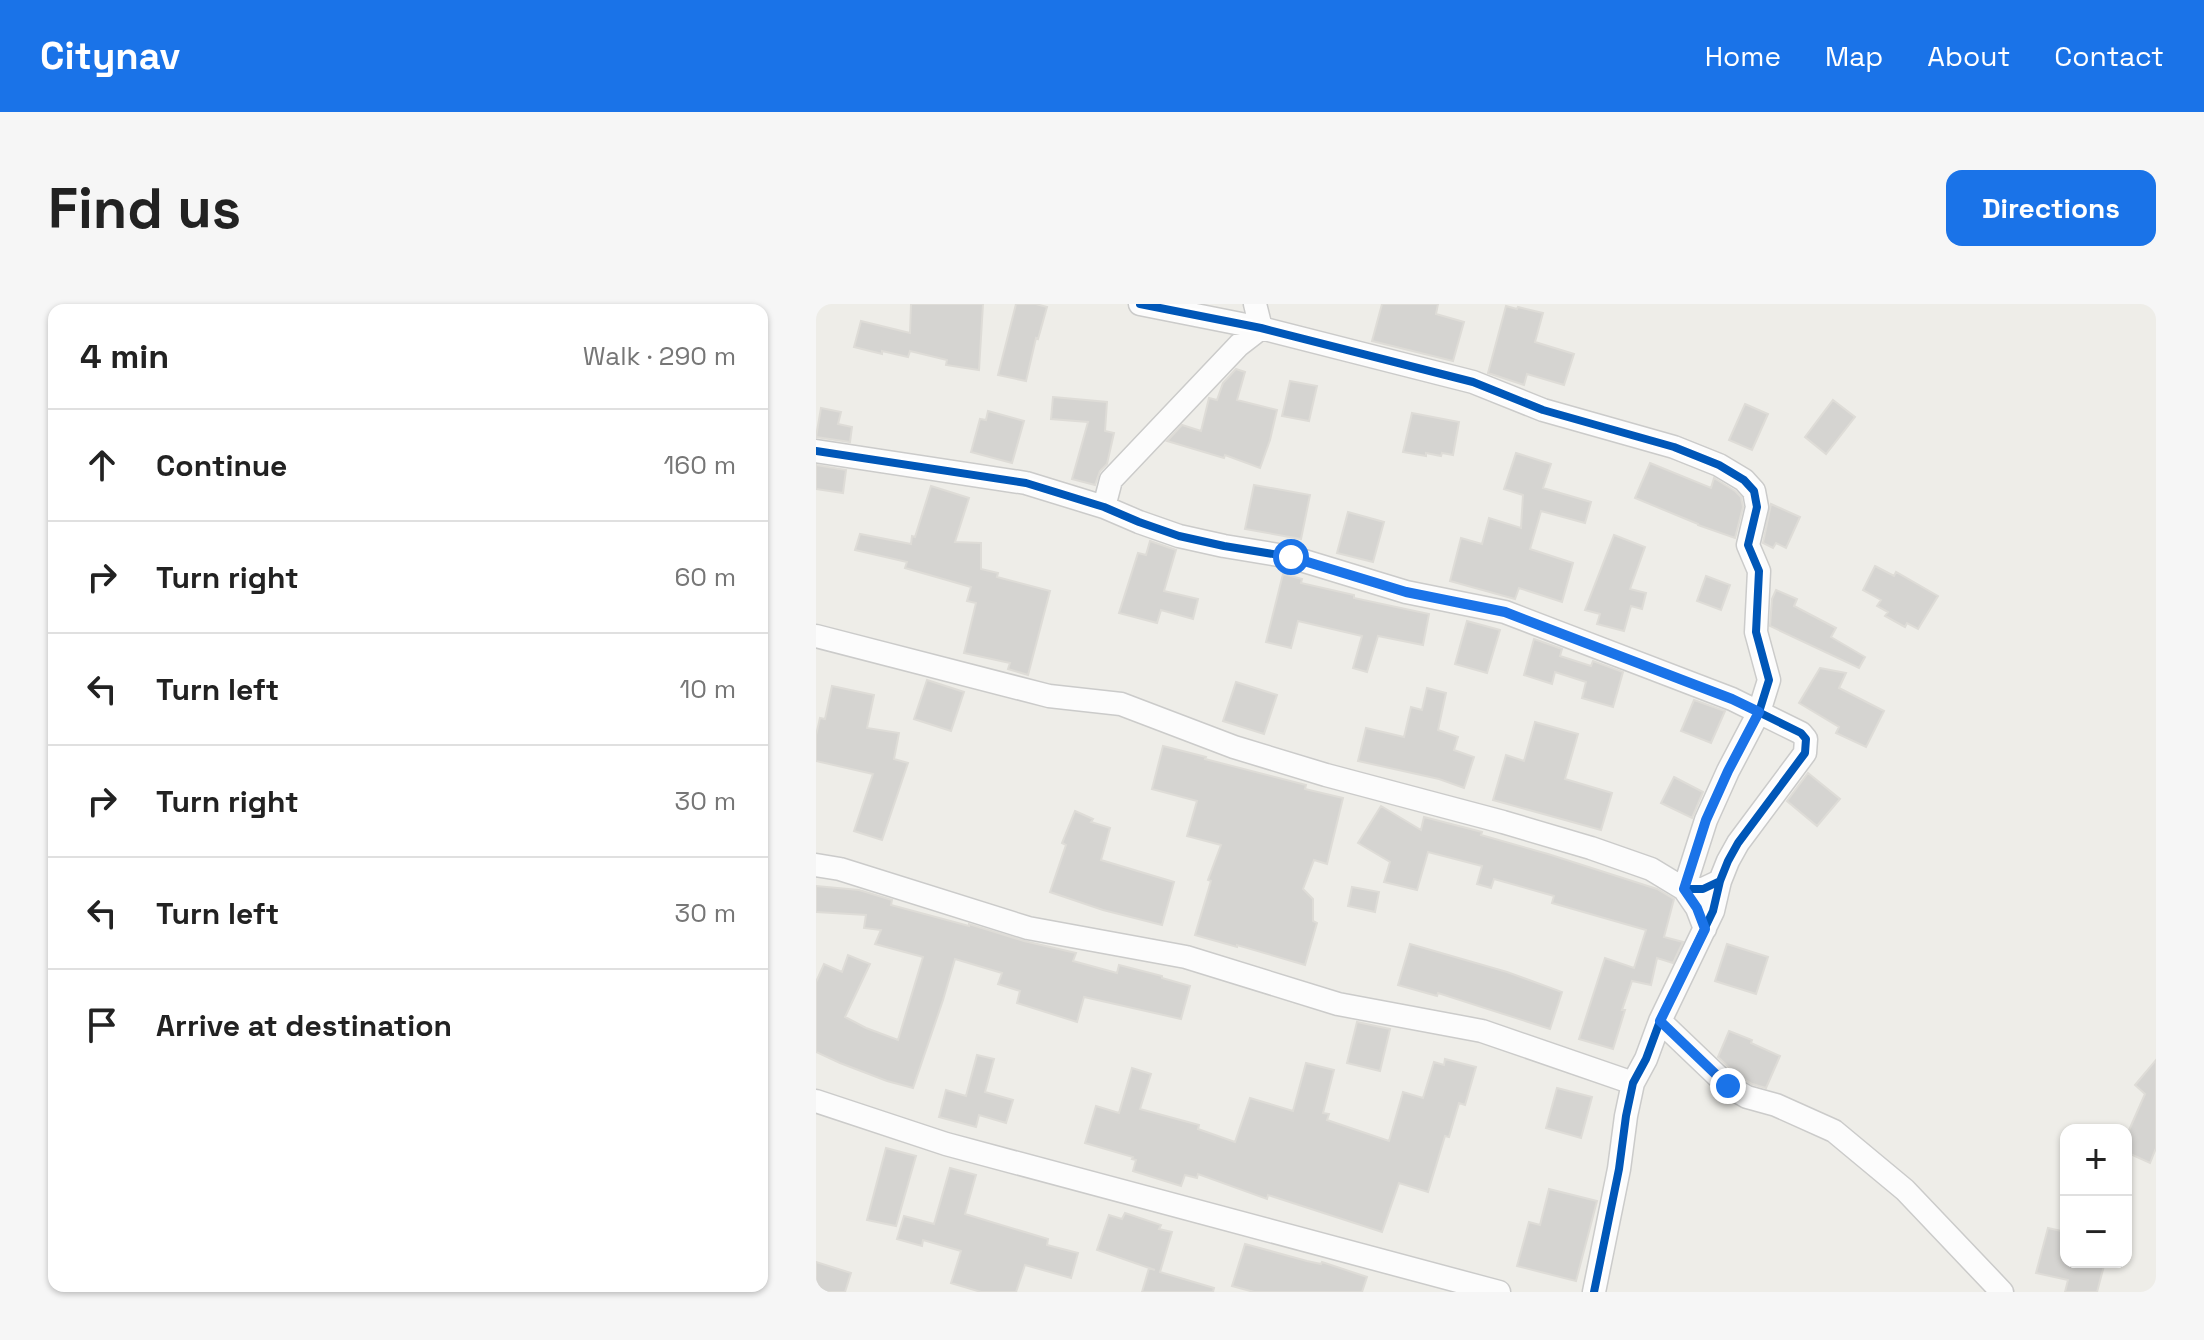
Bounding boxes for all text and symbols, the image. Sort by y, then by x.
text: Citynav [40,32,180,80]
text: Home [1705,38,1781,74]
text: Map [1825,38,1883,74]
text: About [1927,38,2010,74]
text: Contact [2054,38,2164,74]
button: Directions [1946,170,2156,246]
text: Find us [48,173,241,244]
text: 4 min [80,335,169,378]
text: Walk · 290 m [583,339,736,373]
icon: ahead [80,443,124,487]
text: Continue [156,446,287,485]
text: 160 m [664,448,736,482]
route start [1273,539,1309,575]
icon: right [80,555,124,599]
text: Turn right [156,558,299,597]
text: 60 m [674,560,736,594]
icon: left [80,667,124,711]
text: Turn left [156,670,279,709]
text: 10 m [679,672,736,706]
icon: right [80,779,124,823]
text: Turn right [156,782,299,821]
text: 30 m [675,784,736,818]
icon: left [80,891,124,935]
text: Turn left [156,894,279,933]
text: 30 m [675,896,736,930]
icon: arrive [80,1003,124,1047]
text: Arrive at destination [156,1006,452,1045]
route end [1710,1068,1746,1104]
map controls [2060,1124,2132,1268]
button: + [2060,1124,2132,1196]
button: − [2060,1196,2132,1268]

